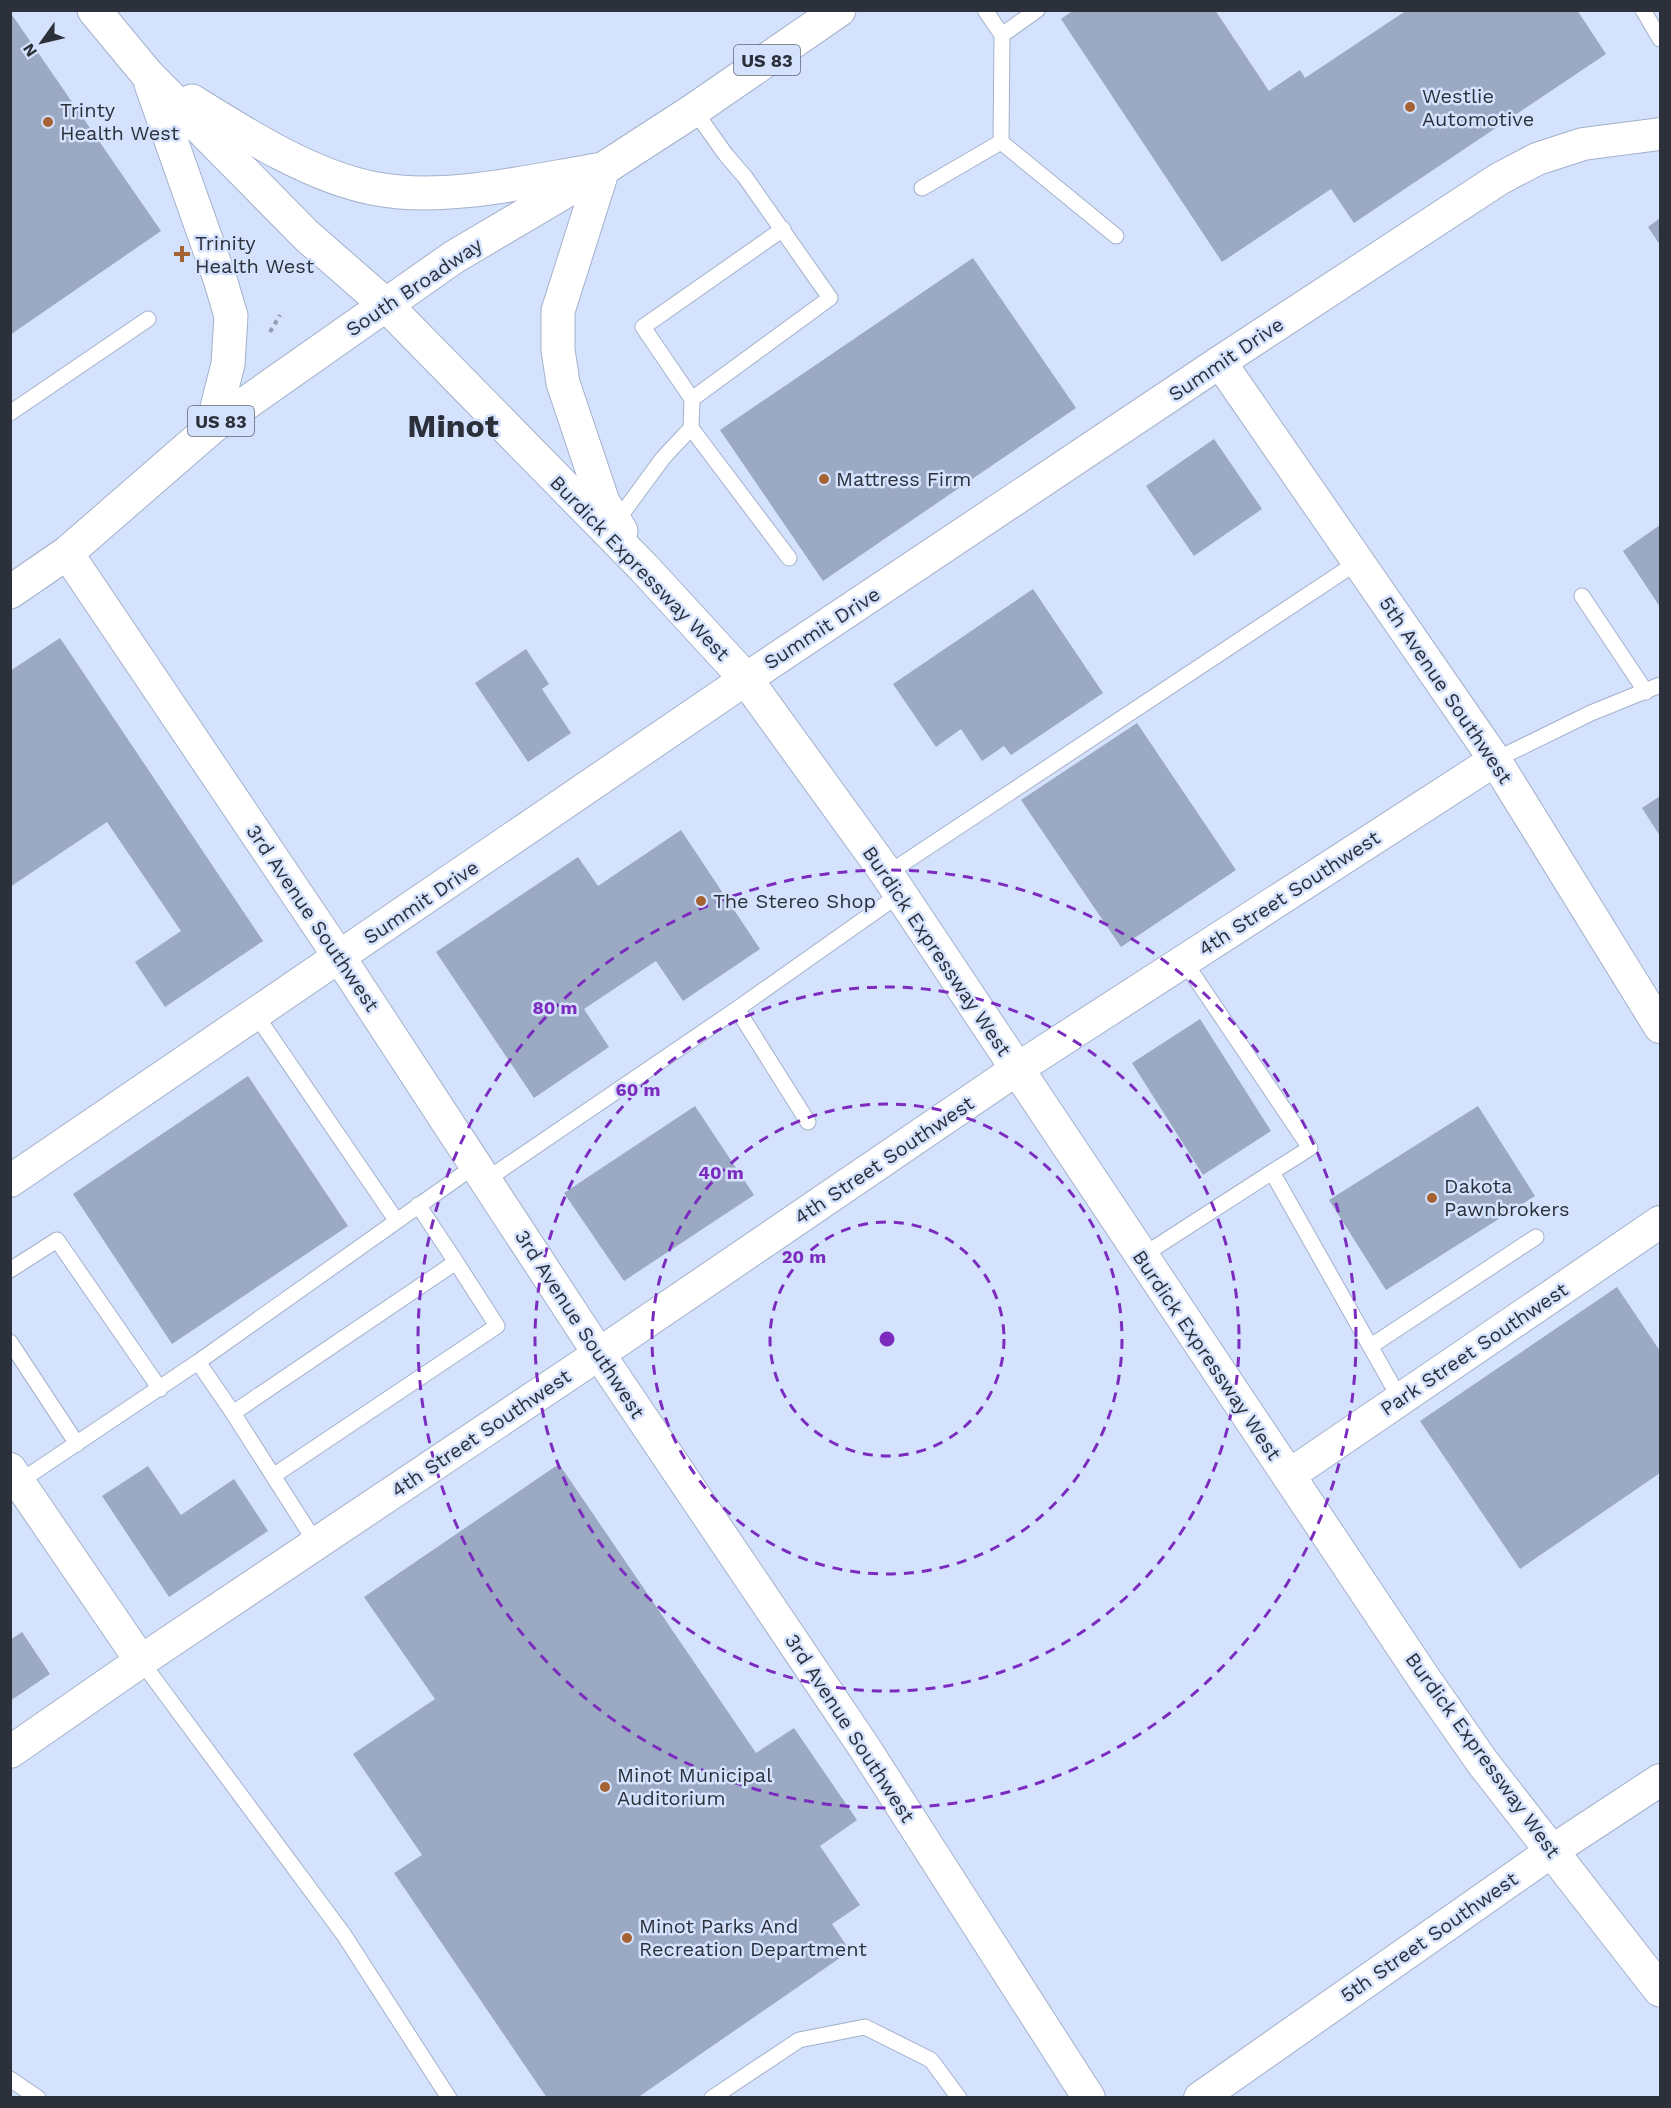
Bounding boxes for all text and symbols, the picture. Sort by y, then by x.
north arrow [12,12,72,72]
text: N [19,40,41,60]
road number: US 83 [734,45,800,75]
place label: Westlie Automotive [1422,84,1534,131]
place label: Trinty Health West [60,98,180,145]
marker: Westlie Automotive [1403,100,1417,114]
marker: Trinty Health West [41,115,55,129]
place label: Trinity Health West [195,231,315,278]
street label: South Broadway [341,232,487,341]
marker: Trinity Health West [173,245,191,263]
street label: Summit Drive [1164,312,1288,406]
road number: US 83 [188,406,254,436]
district label: Minot [407,407,499,445]
place label: Mattress Firm [836,467,971,491]
street label: Burdick Expressway West [545,470,735,666]
marker: Mattress Firm [817,472,831,486]
street label: Summit Drive [760,582,884,674]
street label: 5th Avenue Southwest [1374,592,1518,789]
street label: 3rd Avenue Southwest [241,820,385,1017]
street label: 4th Street Southwest [1194,825,1385,961]
street label: Burdick Expressway West [858,841,1017,1061]
street label: Summit Drive [359,855,483,949]
place label: The Stereo Shop [713,889,876,913]
marker: The Stereo Shop [694,894,708,908]
text: 80 m [533,997,577,1018]
text: 60 m [616,1079,660,1100]
street label: 4th Street Southwest [790,1091,979,1229]
text: 40 m [698,1162,744,1183]
place label: Dakota Pawnbrokers [1444,1174,1570,1221]
marker: Dakota Pawnbrokers [1425,1191,1439,1205]
street label: 3rd Avenue Southwest [510,1225,650,1423]
street label: Burdick Expressway West [1128,1245,1287,1465]
text: 20 m [782,1246,826,1267]
street label: Park Street Southwest [1376,1277,1573,1421]
centre of rings [877,1329,897,1349]
street label: 4th Street Southwest [387,1364,576,1502]
street label: 3rd Avenue Southwest [780,1629,920,1827]
street label: Burdick Expressway West [1400,1648,1566,1863]
place label: Minot Municipal Auditorium [617,1763,772,1810]
marker: Minot Municipal Auditorium [598,1780,612,1794]
street label: 5th Street Southwest [1336,1866,1523,2007]
place label: Minot Parks And Recreation Department [639,1914,867,1961]
marker: Minot Parks And Recreation Department [620,1931,634,1945]

